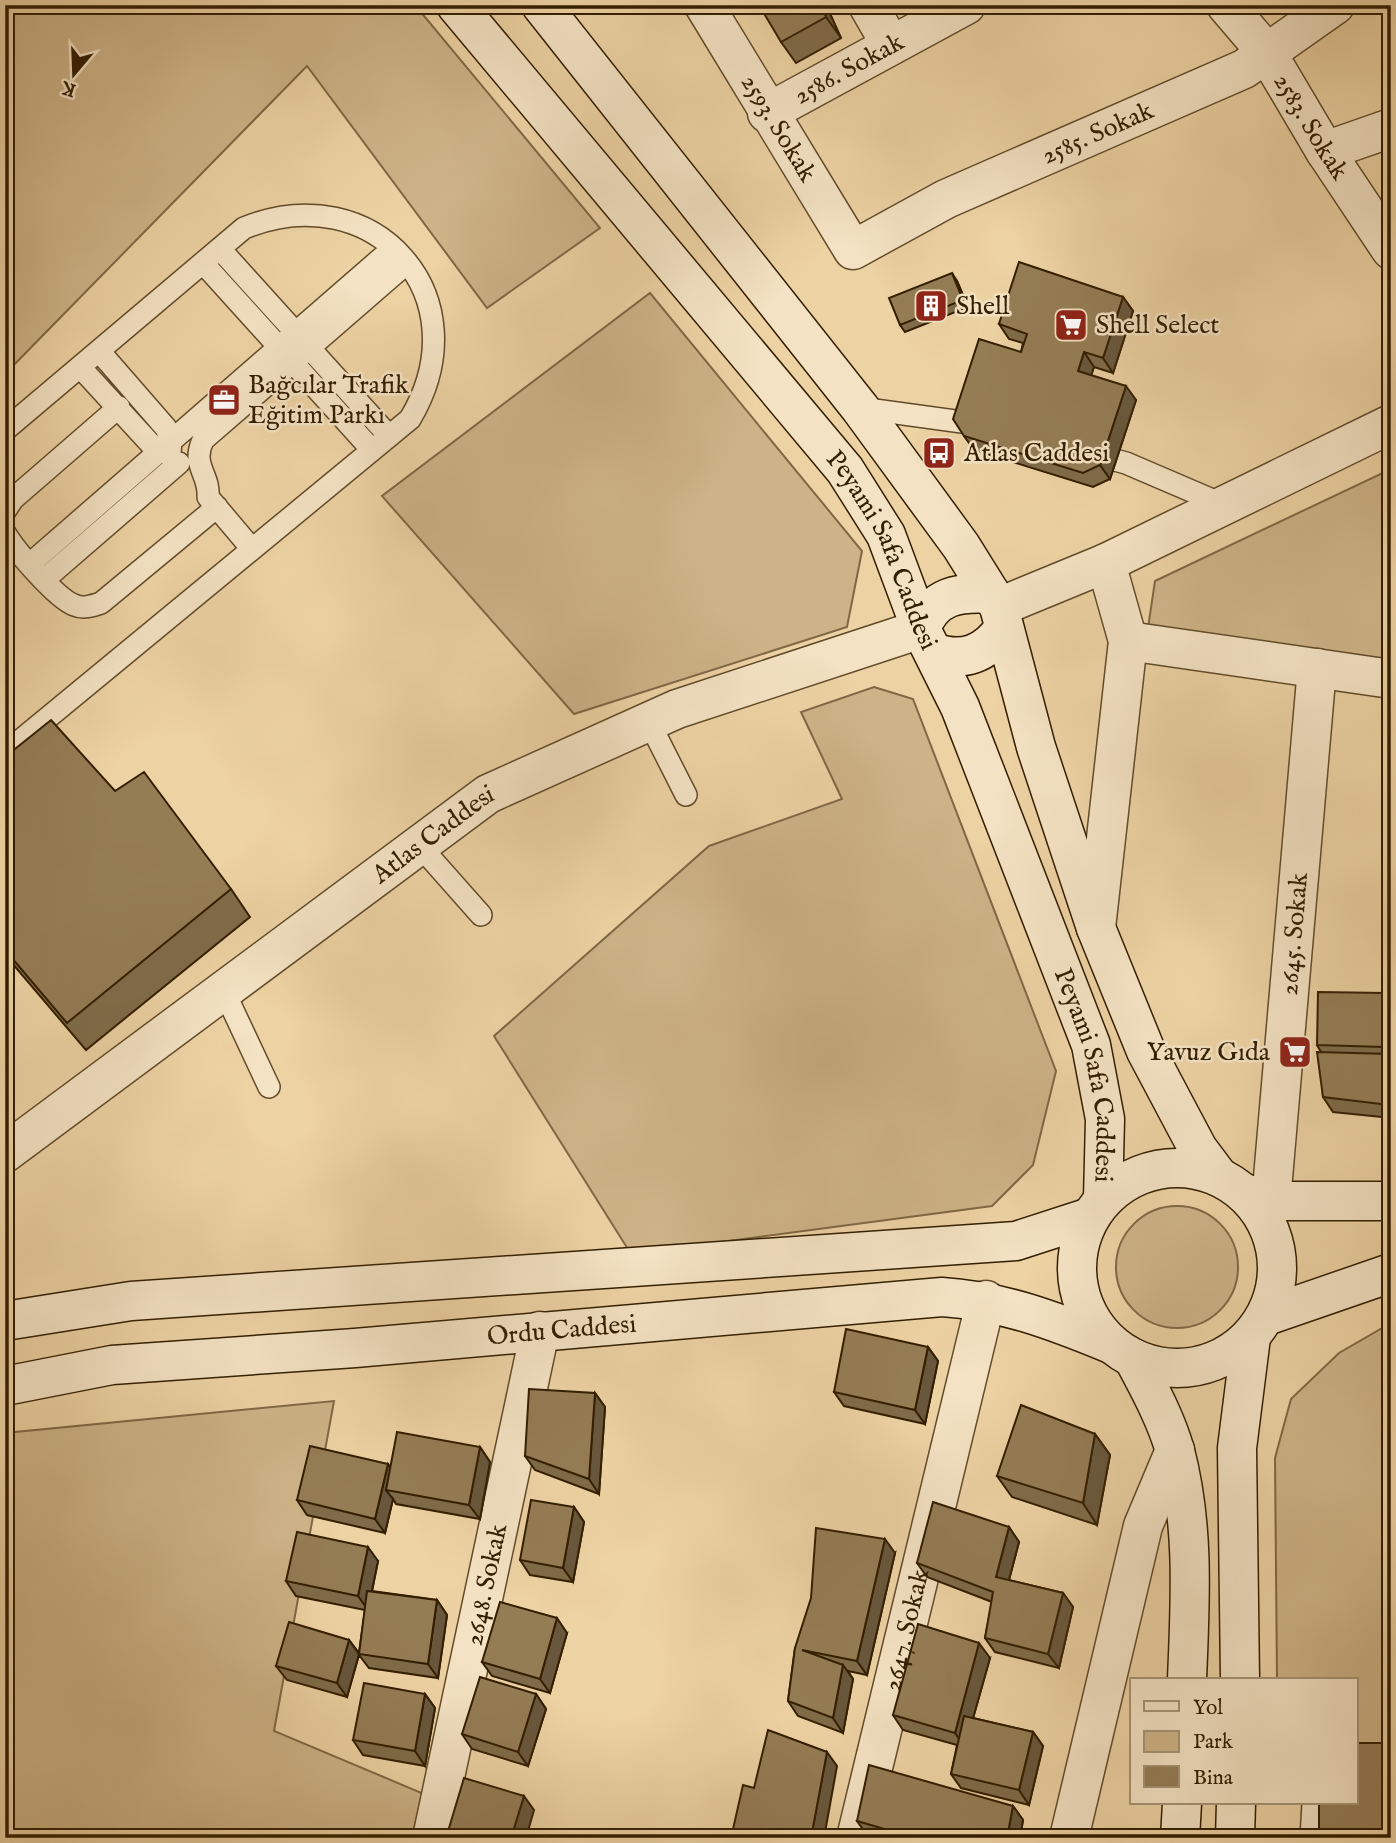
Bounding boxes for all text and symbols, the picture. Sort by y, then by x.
street label: 2586. Sokak [788,25,910,112]
north arrow [38,38,108,108]
street label: 2583. Sokak [1266,67,1357,187]
street label: 2593. Sokak [733,68,825,189]
text: K [58,74,80,102]
street label: 2585. Sokak [1036,94,1159,172]
building icon: Shell [912,287,950,325]
place label: Shell [956,290,1010,323]
supermarket icon: Shell Select [1052,306,1090,344]
place label: Shell Select [1096,309,1219,342]
place label: Bağcılar Trafik Eğitim Parkı [248,369,410,432]
office icon: Bağcılar Trafik Eğitim Parkı [205,381,243,419]
bus stop icon: Atlas Caddesi [920,434,958,472]
place label: Atlas Caddesi [963,437,1109,470]
street label: Peyami Safa Caddesi [819,443,945,656]
street label: Atlas Caddesi [365,777,499,892]
street label: 2645. Sokak [1272,870,1316,997]
street label: Peyami Safa Caddesi [1046,963,1122,1183]
supermarket icon: Yavuz Gıda [1276,1033,1314,1071]
place label: Yavuz Gıda [1147,1036,1271,1069]
street label: Ordu Caddesi [486,1307,638,1353]
street label: 2648. Sokak [457,1520,515,1649]
street label: 2647. Sokak [876,1564,937,1695]
legend [1130,1678,1358,1804]
text: Yol [1193,1695,1223,1722]
text: Park [1193,1729,1234,1756]
text: Bina [1193,1765,1234,1792]

